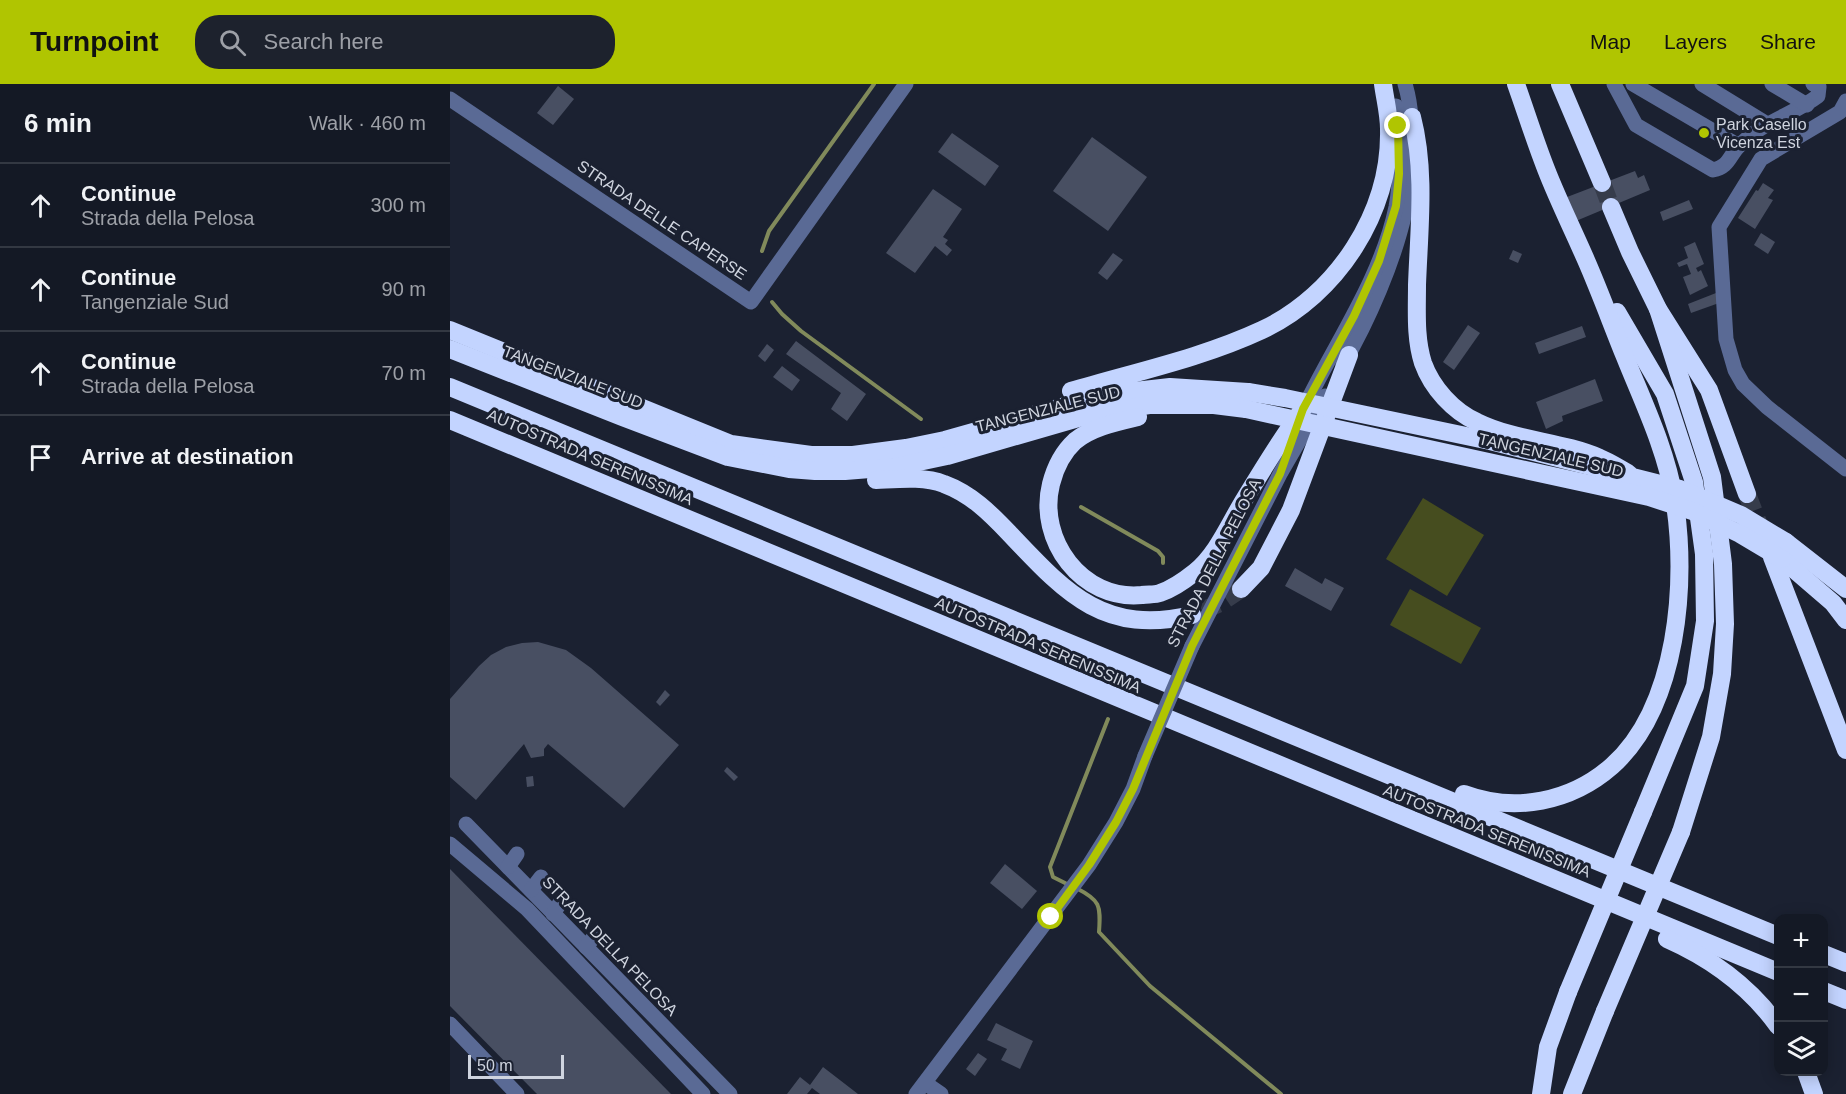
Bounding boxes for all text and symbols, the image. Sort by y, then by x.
search box [195,15,615,69]
text: Turnpoint [30,26,159,57]
icon: search [216,26,249,59]
text: Search here [264,29,383,54]
text: Map [1590,30,1631,53]
text: Layers [1664,30,1727,53]
text: Share [1760,30,1816,53]
text: 6 min [24,108,92,138]
text: Walk · 460 m [309,112,426,134]
route end [1384,112,1410,138]
place label: Park Casello Vicenza Est [1716,116,1807,151]
marker: Park Casello Vicenza Est [1697,126,1711,140]
street label: STRADA DELLE CAPERSE [574,157,750,283]
text: Continue [81,181,176,206]
icon: ahead [24,189,57,222]
text: 300 m [370,194,426,216]
text: Strada della Pelosa [81,207,254,229]
text: Continue [81,265,176,290]
icon: ahead [24,273,57,306]
text: 90 m [382,278,426,300]
text: Tangenziale Sud [81,291,229,313]
street label: TANGENZIALE SUD [501,343,645,411]
text: Continue [81,349,176,374]
icon: ahead [24,357,57,390]
text: 70 m [382,362,426,384]
text: Strada della Pelosa [81,375,254,397]
street label: TANGENZIALE SUD [974,383,1122,435]
street label: AUTOSTRADA SERENISSIMA [485,406,696,508]
street label: TANGENZIALE SUD [1477,430,1625,480]
icon: arrive [24,441,57,474]
text: Arrive at destination [81,444,294,469]
street label: STRADA DELLA PELOSA [1164,476,1264,650]
street label: AUTOSTRADA SERENISSIMA [933,594,1144,696]
street label: AUTOSTRADA SERENISSIMA [1381,782,1593,881]
street label: STRADA DELLA PELOSA [539,873,681,1019]
route start [1037,903,1063,929]
map controls [1774,914,1828,1076]
button: + [1774,914,1828,968]
button: − [1774,968,1828,1022]
button: layers [1774,1022,1828,1076]
scale bar [468,1052,564,1080]
text: 50 m [477,1057,513,1074]

